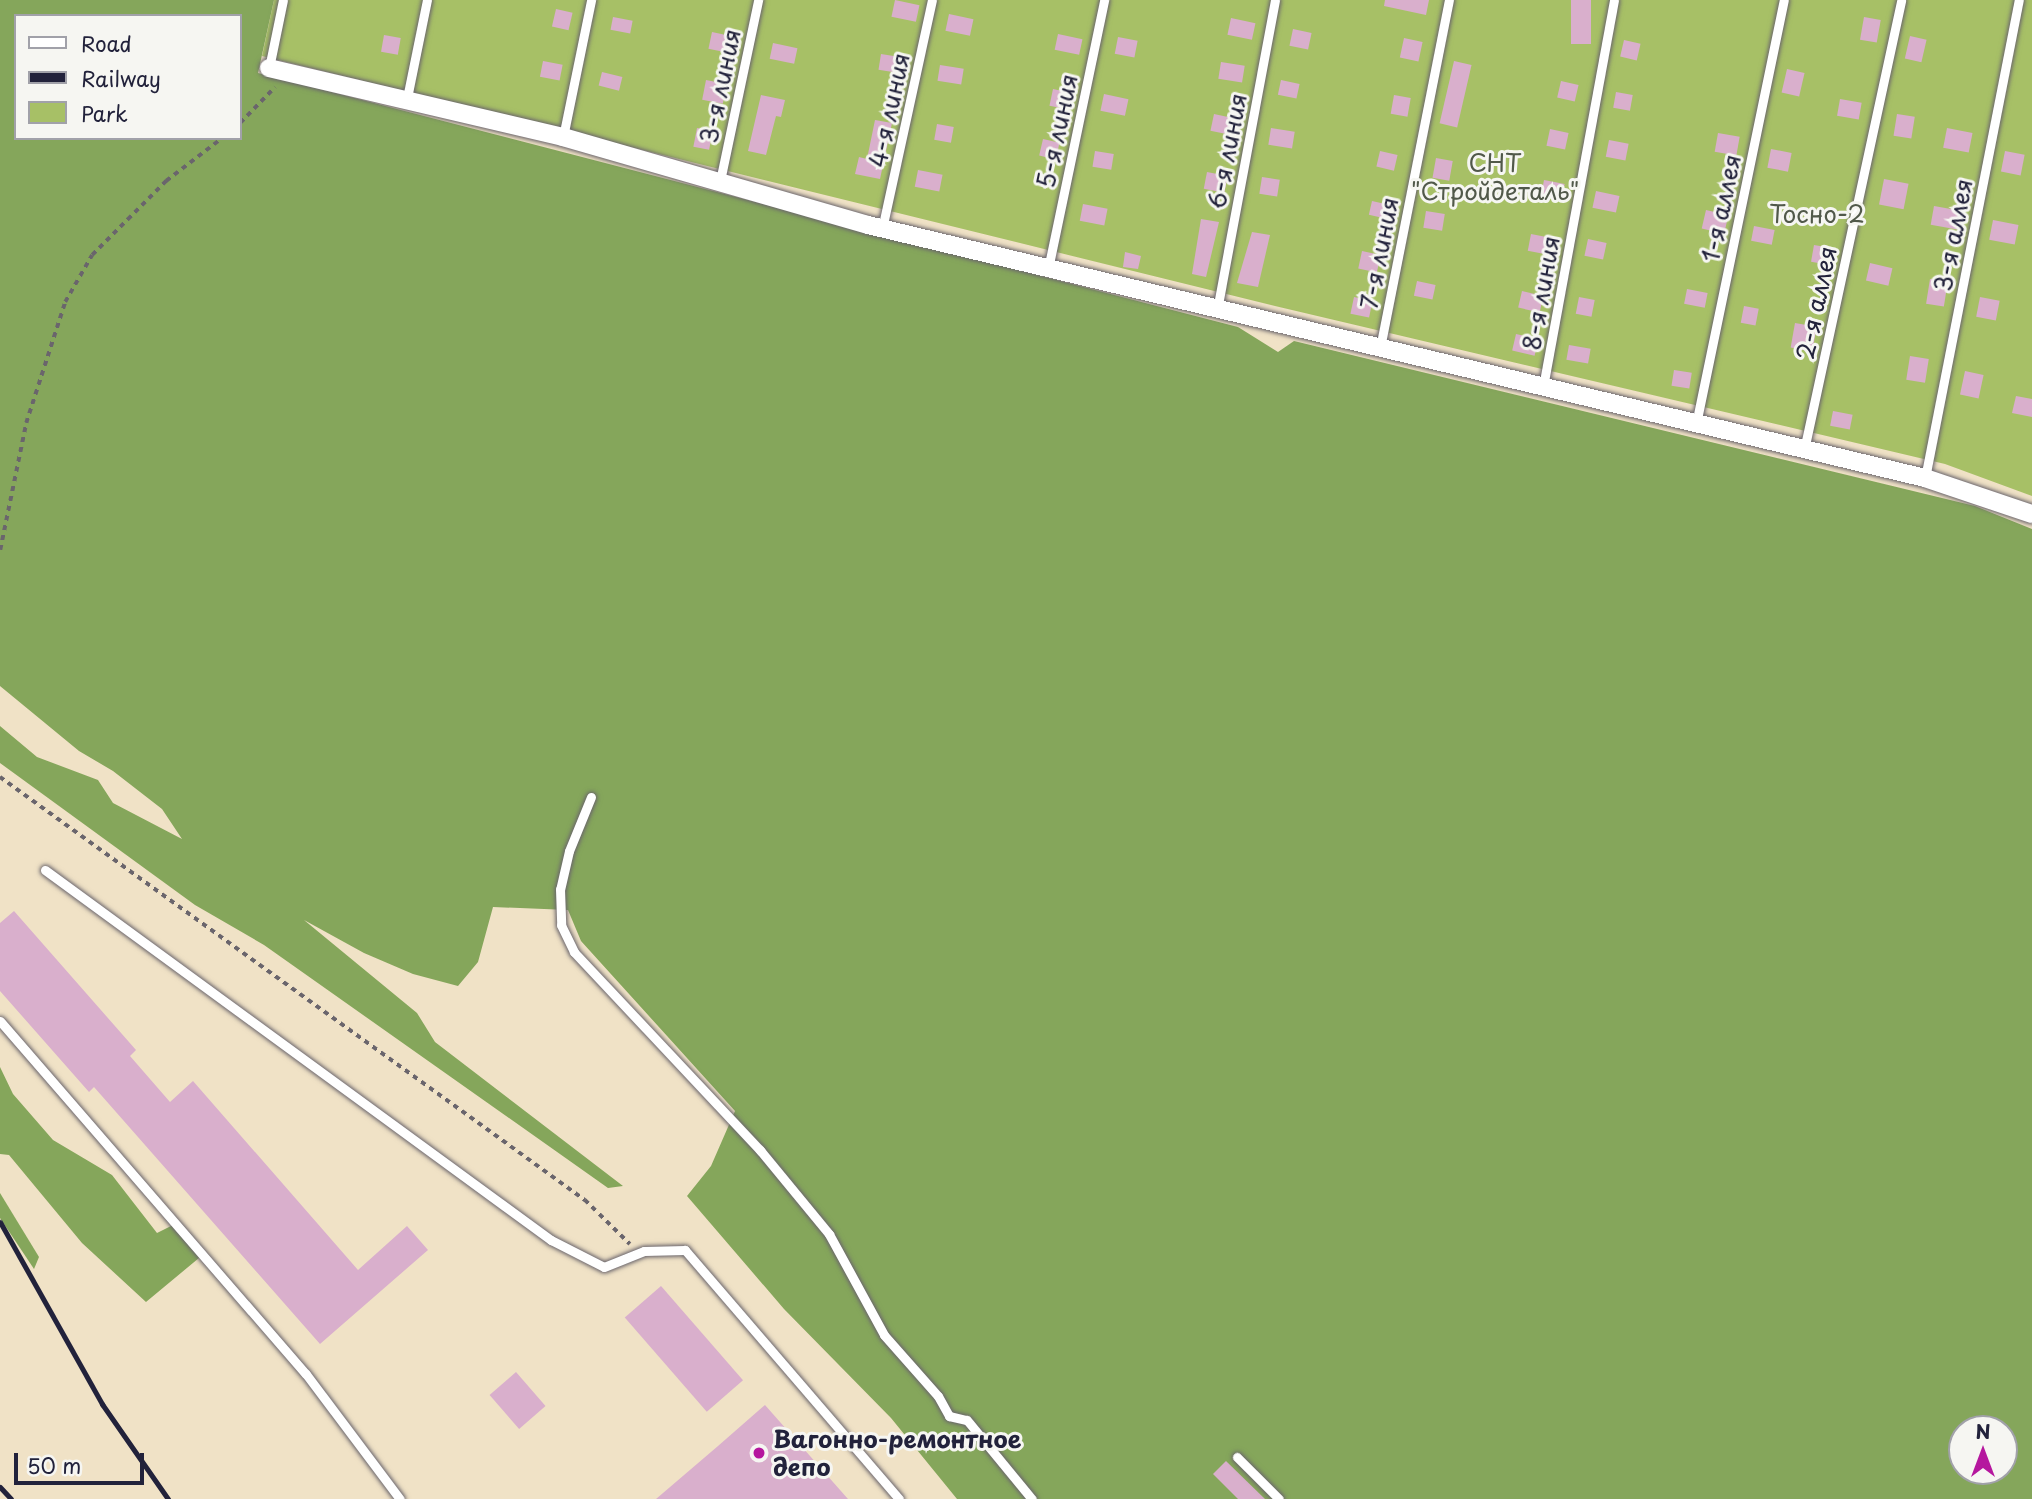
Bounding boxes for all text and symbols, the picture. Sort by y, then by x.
legend [14,14,242,140]
street label: 3-я линия [694,26,746,146]
text: Road [81,27,132,59]
street label: 4-я линия [863,50,915,170]
text: Railway [81,62,161,94]
street label: 5-я линия [1031,71,1083,191]
street label: 6-я линия [1202,90,1252,212]
text: Park [81,97,128,129]
park label: СНТ "Стройдеталь" [1411,149,1579,205]
street label: 1-я аллея [1695,151,1747,265]
street label: 3-я аллея [1928,176,1978,294]
street label: 7-я линия [1354,194,1404,312]
park label: Тосно-2 [1769,200,1865,228]
street label: 8-я линия [1517,233,1565,353]
street label: 2-я аллея [1790,243,1842,363]
north arrow [1948,1415,2018,1485]
text: N [1975,1417,1991,1445]
place label: Вагонно-ремонтное депо [773,1425,1021,1481]
scale bar [18,1440,147,1484]
marker: Вагонно-ремонтное депо [751,1445,767,1461]
text: 50 m [27,1449,81,1481]

